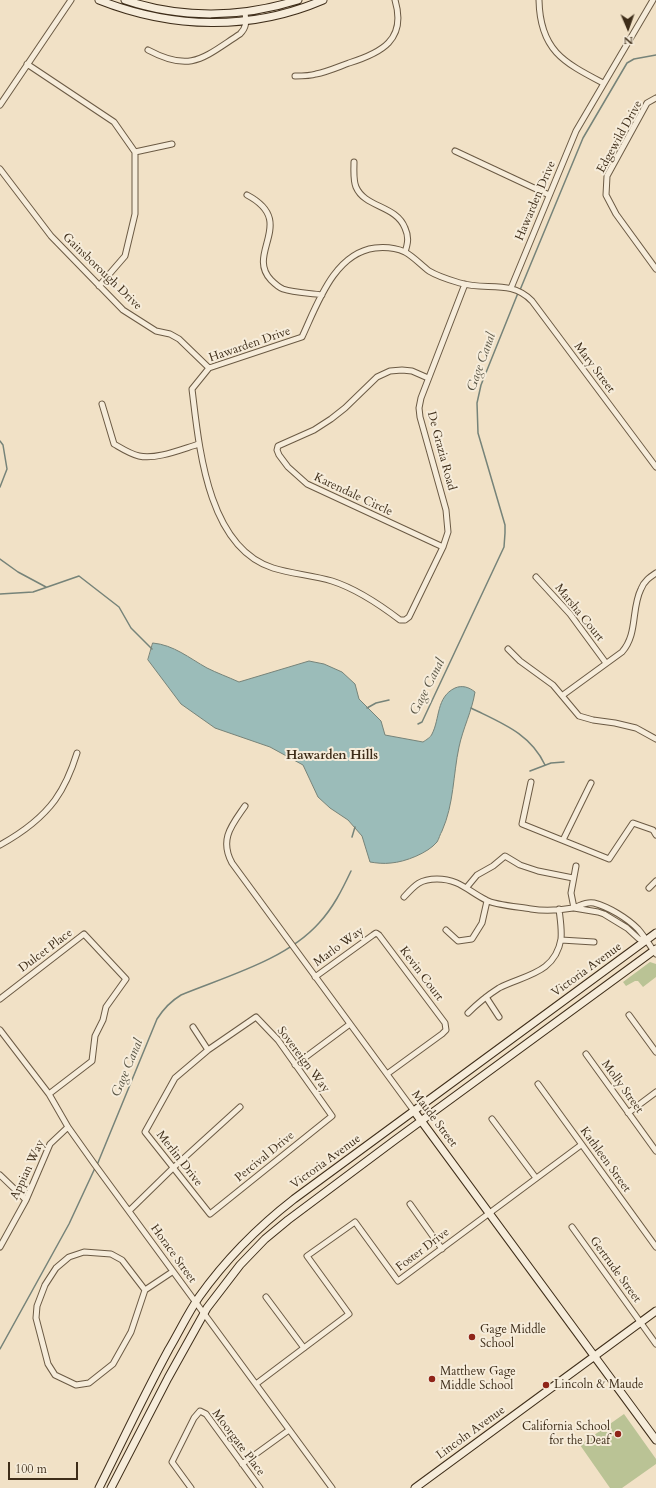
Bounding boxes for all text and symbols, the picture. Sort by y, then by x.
north arrow [608,8,648,48]
text: N [623,33,633,48]
street label: Edgewild Drive [594,98,646,176]
street label: Hawarden Drive [513,159,559,243]
street label: Gainsborough Drive [59,230,145,314]
street label: Hawarden Drive [207,324,293,366]
water label: Gage Canal [464,331,500,393]
street label: Mary Street [570,340,618,396]
street label: De Grazia Road [424,410,458,492]
street label: Karendale Circle [311,471,395,519]
street label: Marsha Court [551,581,607,645]
water label: Gage Canal [407,656,449,718]
district label: Hawarden Hills [286,748,378,764]
street label: Marlo Way [311,924,367,970]
street label: Dulcet Place [16,926,76,976]
street label: Victoria Avenue [549,940,625,1000]
street label: Kevin Court [396,944,446,1004]
street label: Sovereign Way [274,1024,332,1096]
water label: Gage Canal [109,1037,147,1099]
street label: Molly Street [598,1058,646,1116]
street label: Maude Street [408,1088,460,1150]
street label: Kathleen Street [576,1124,634,1196]
street label: Merlin Drive [153,1128,205,1190]
street label: Percival Drive [232,1129,298,1185]
street label: Victoria Avenue [288,1132,364,1192]
street label: Appian Way [8,1138,48,1202]
street label: Horace Street [147,1222,199,1286]
street label: Foster Drive [393,1225,453,1275]
street label: Gertrude Street [586,1234,644,1306]
place label: Gage Middle School [480,1323,546,1351]
marker: Gage Middle School [467,1332,477,1342]
place label: Matthew Gage Middle School [440,1365,516,1393]
marker: Matthew Gage Middle School [427,1374,437,1384]
place label: Lincoln & Maude [554,1378,644,1392]
marker: Lincoln & Maude [541,1380,551,1390]
street label: Lincoln Avenue [434,1403,508,1463]
street label: Moorgate Place [208,1407,268,1479]
place label: California School for the Deaf [522,1420,610,1448]
marker: California School for the Deaf [613,1429,623,1439]
scale bar [10,1454,80,1480]
text: 100 m [15,1461,47,1477]

